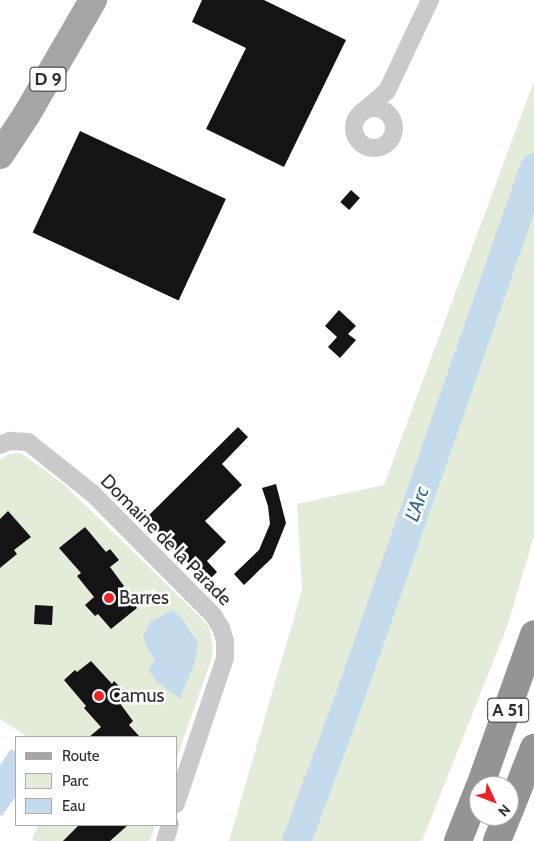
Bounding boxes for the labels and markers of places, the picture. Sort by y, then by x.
place label: Barres [119,587,169,609]
marker: Barres [103,592,115,604]
place label: Camus [109,685,164,707]
marker: Camus [93,690,105,702]

